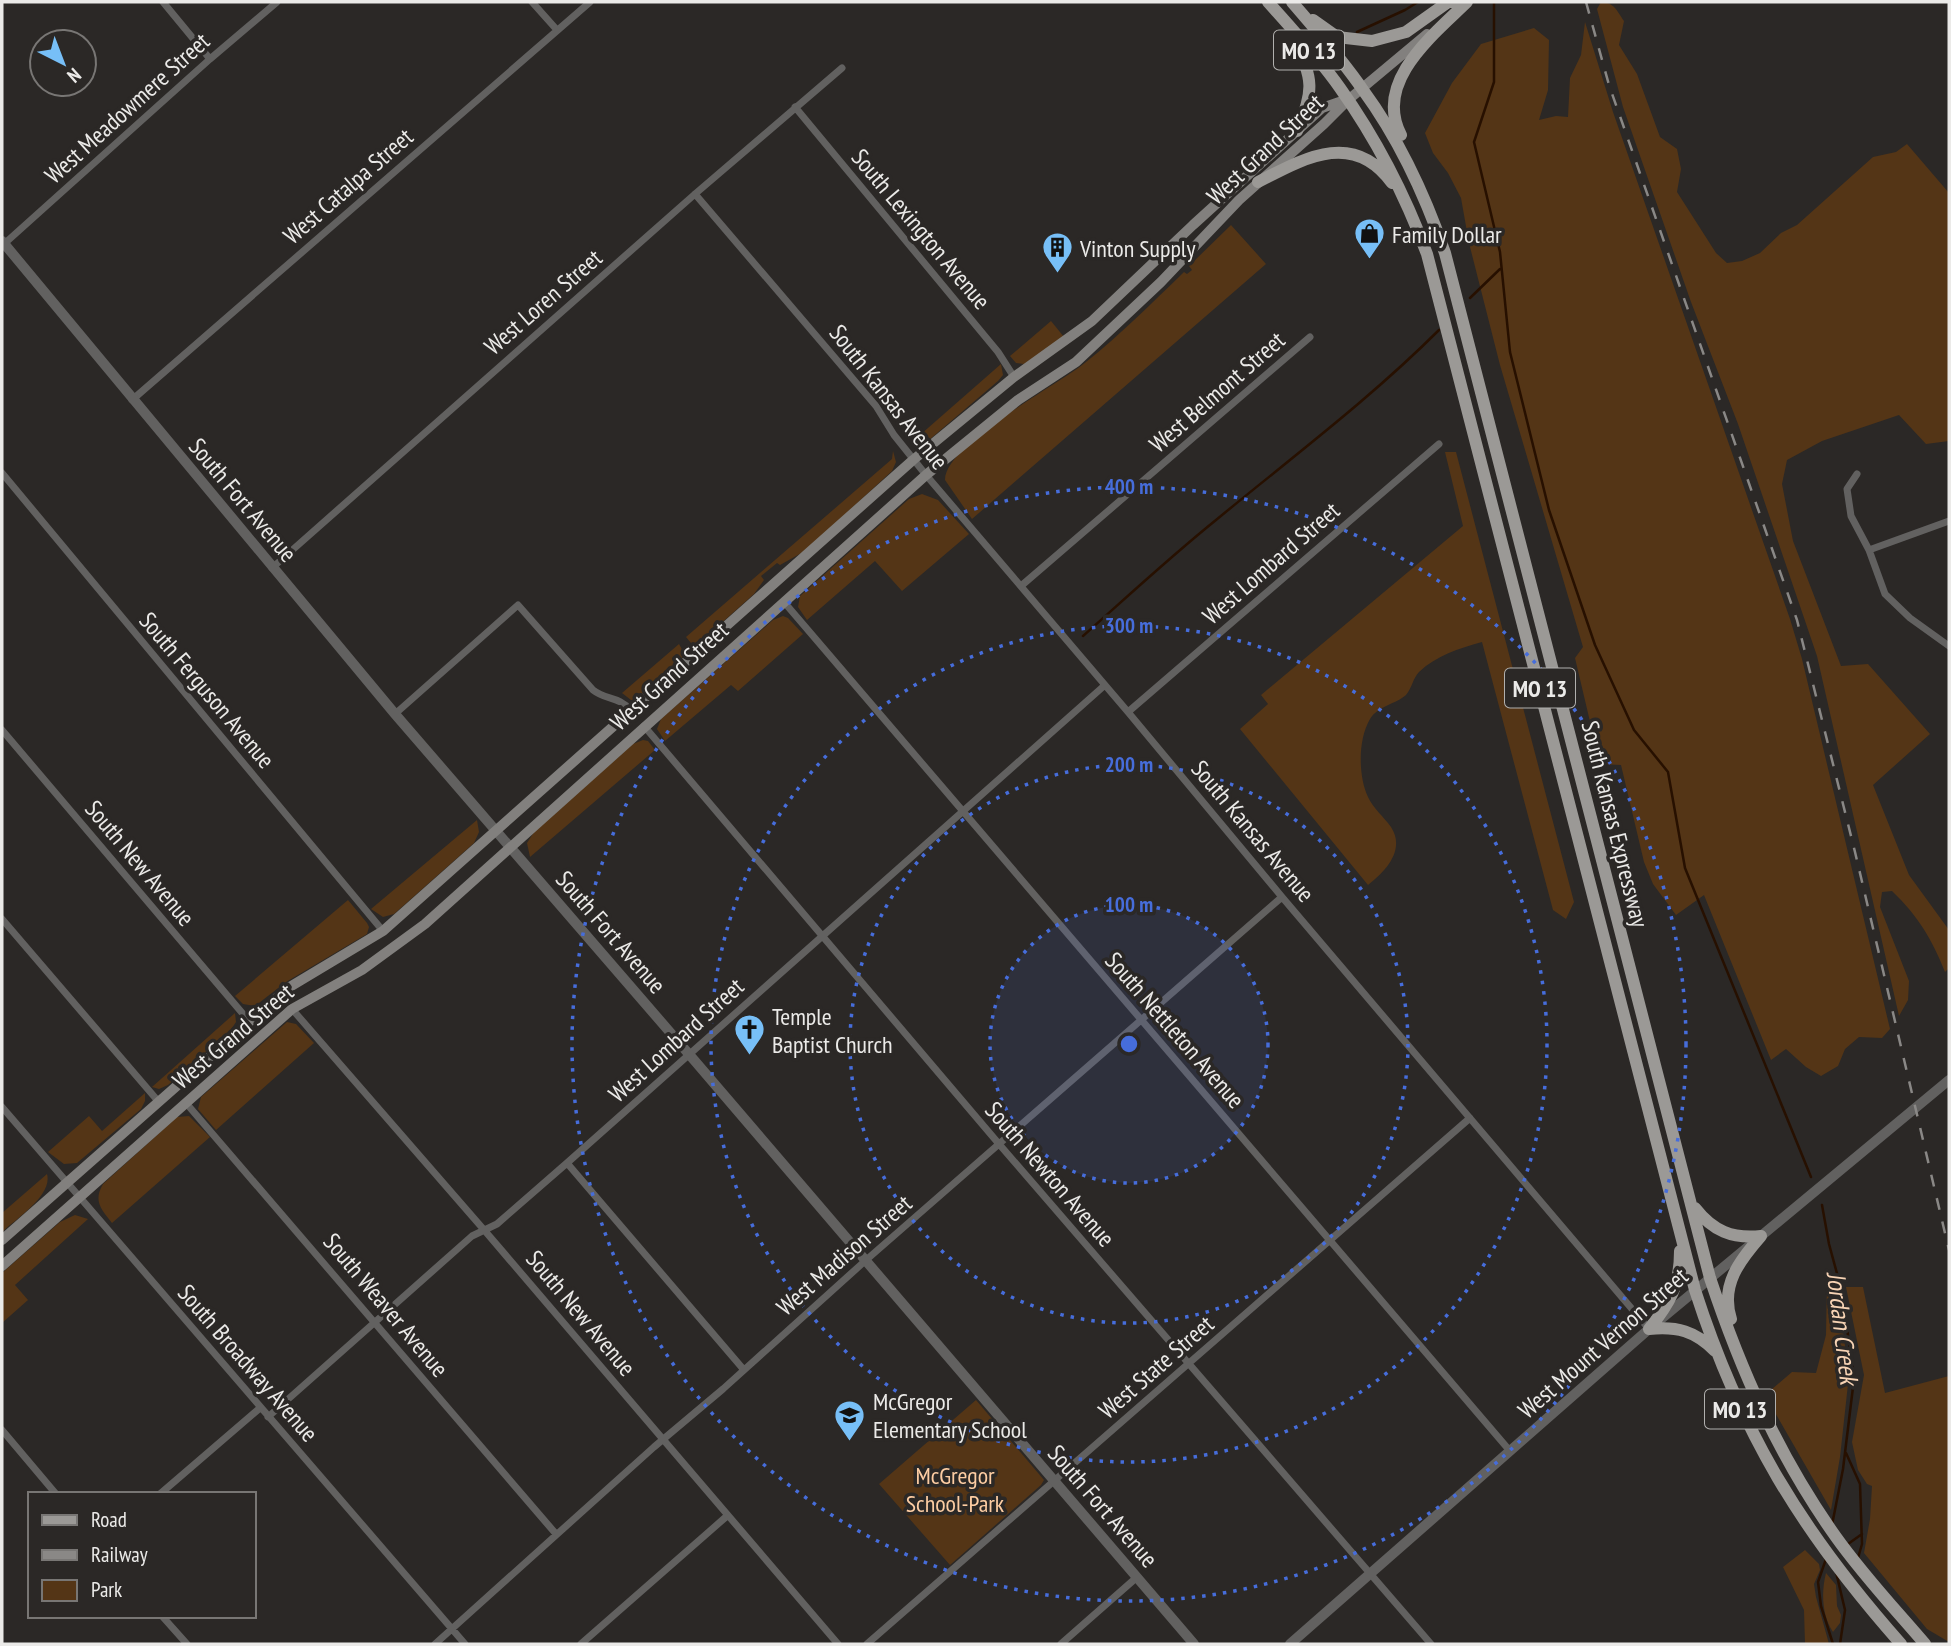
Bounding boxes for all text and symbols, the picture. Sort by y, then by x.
street label: West Meadowmere Street [38,26,216,190]
north arrow [28,28,98,98]
road number: MO 13 [1274,31,1344,70]
text: N [63,63,86,88]
street label: West Grand Street [1200,87,1330,211]
street label: West Catalpa Street [277,121,420,251]
street label: South Lexington Avenue [845,142,997,316]
shop icon: Family Dollar [1352,217,1386,261]
place label: Family Dollar [1392,219,1502,250]
building icon: Vinton Supply [1040,231,1074,275]
place label: Vinton Supply [1079,233,1195,264]
street label: West Loren Street [478,242,609,362]
street label: South Kansas Avenue [823,318,955,476]
street label: West Belmont Street [1143,324,1291,459]
street label: South Fort Avenue [182,432,304,568]
text: 400 m [1105,473,1153,500]
street label: West Lombard Street [1196,495,1346,631]
street label: South Ferguson Avenue [133,605,281,775]
text: 300 m [1105,612,1153,639]
street label: West Grand Street [603,614,735,737]
road number: MO 13 [1505,668,1575,708]
street label: South Kansas Expressway [1574,717,1656,931]
text: 200 m [1105,751,1153,778]
street label: South Kansas Avenue [1185,754,1321,908]
street label: South New Avenue [78,794,202,932]
street label: South Fort Avenue [549,864,673,1000]
text: 100 m [1105,891,1153,918]
street label: South Nettleton Avenue [1099,945,1251,1115]
street label: West Lombard Street [602,971,750,1109]
street label: West Grand Street [166,976,300,1096]
place label: Temple Baptist Church [772,1001,893,1060]
church icon: Temple Baptist Church [732,1013,766,1057]
centre of rings [1117,1032,1141,1056]
street label: South Newton Avenue [978,1095,1122,1253]
street label: West Madison Street [770,1188,918,1322]
street label: South Weaver Avenue [317,1227,455,1383]
street label: South New Avenue [519,1244,643,1382]
street label: West Mount Vernon Street [1512,1260,1695,1425]
water label: Jordan Creek [1820,1269,1867,1389]
street label: South Broadway Avenue [171,1278,325,1448]
street label: West State Street [1092,1308,1220,1425]
place label: McGregor Elementary School [873,1386,1027,1445]
road number: MO 13 [1705,1390,1775,1428]
school or university icon: McGregor Elementary School [833,1398,867,1442]
street label: South Fort Avenue [1041,1438,1165,1574]
park label: McGregor School-Park [906,1460,1005,1519]
legend [28,1492,256,1618]
text: Road [91,1506,127,1533]
text: Railway [91,1541,148,1568]
text: Park [91,1576,122,1603]

